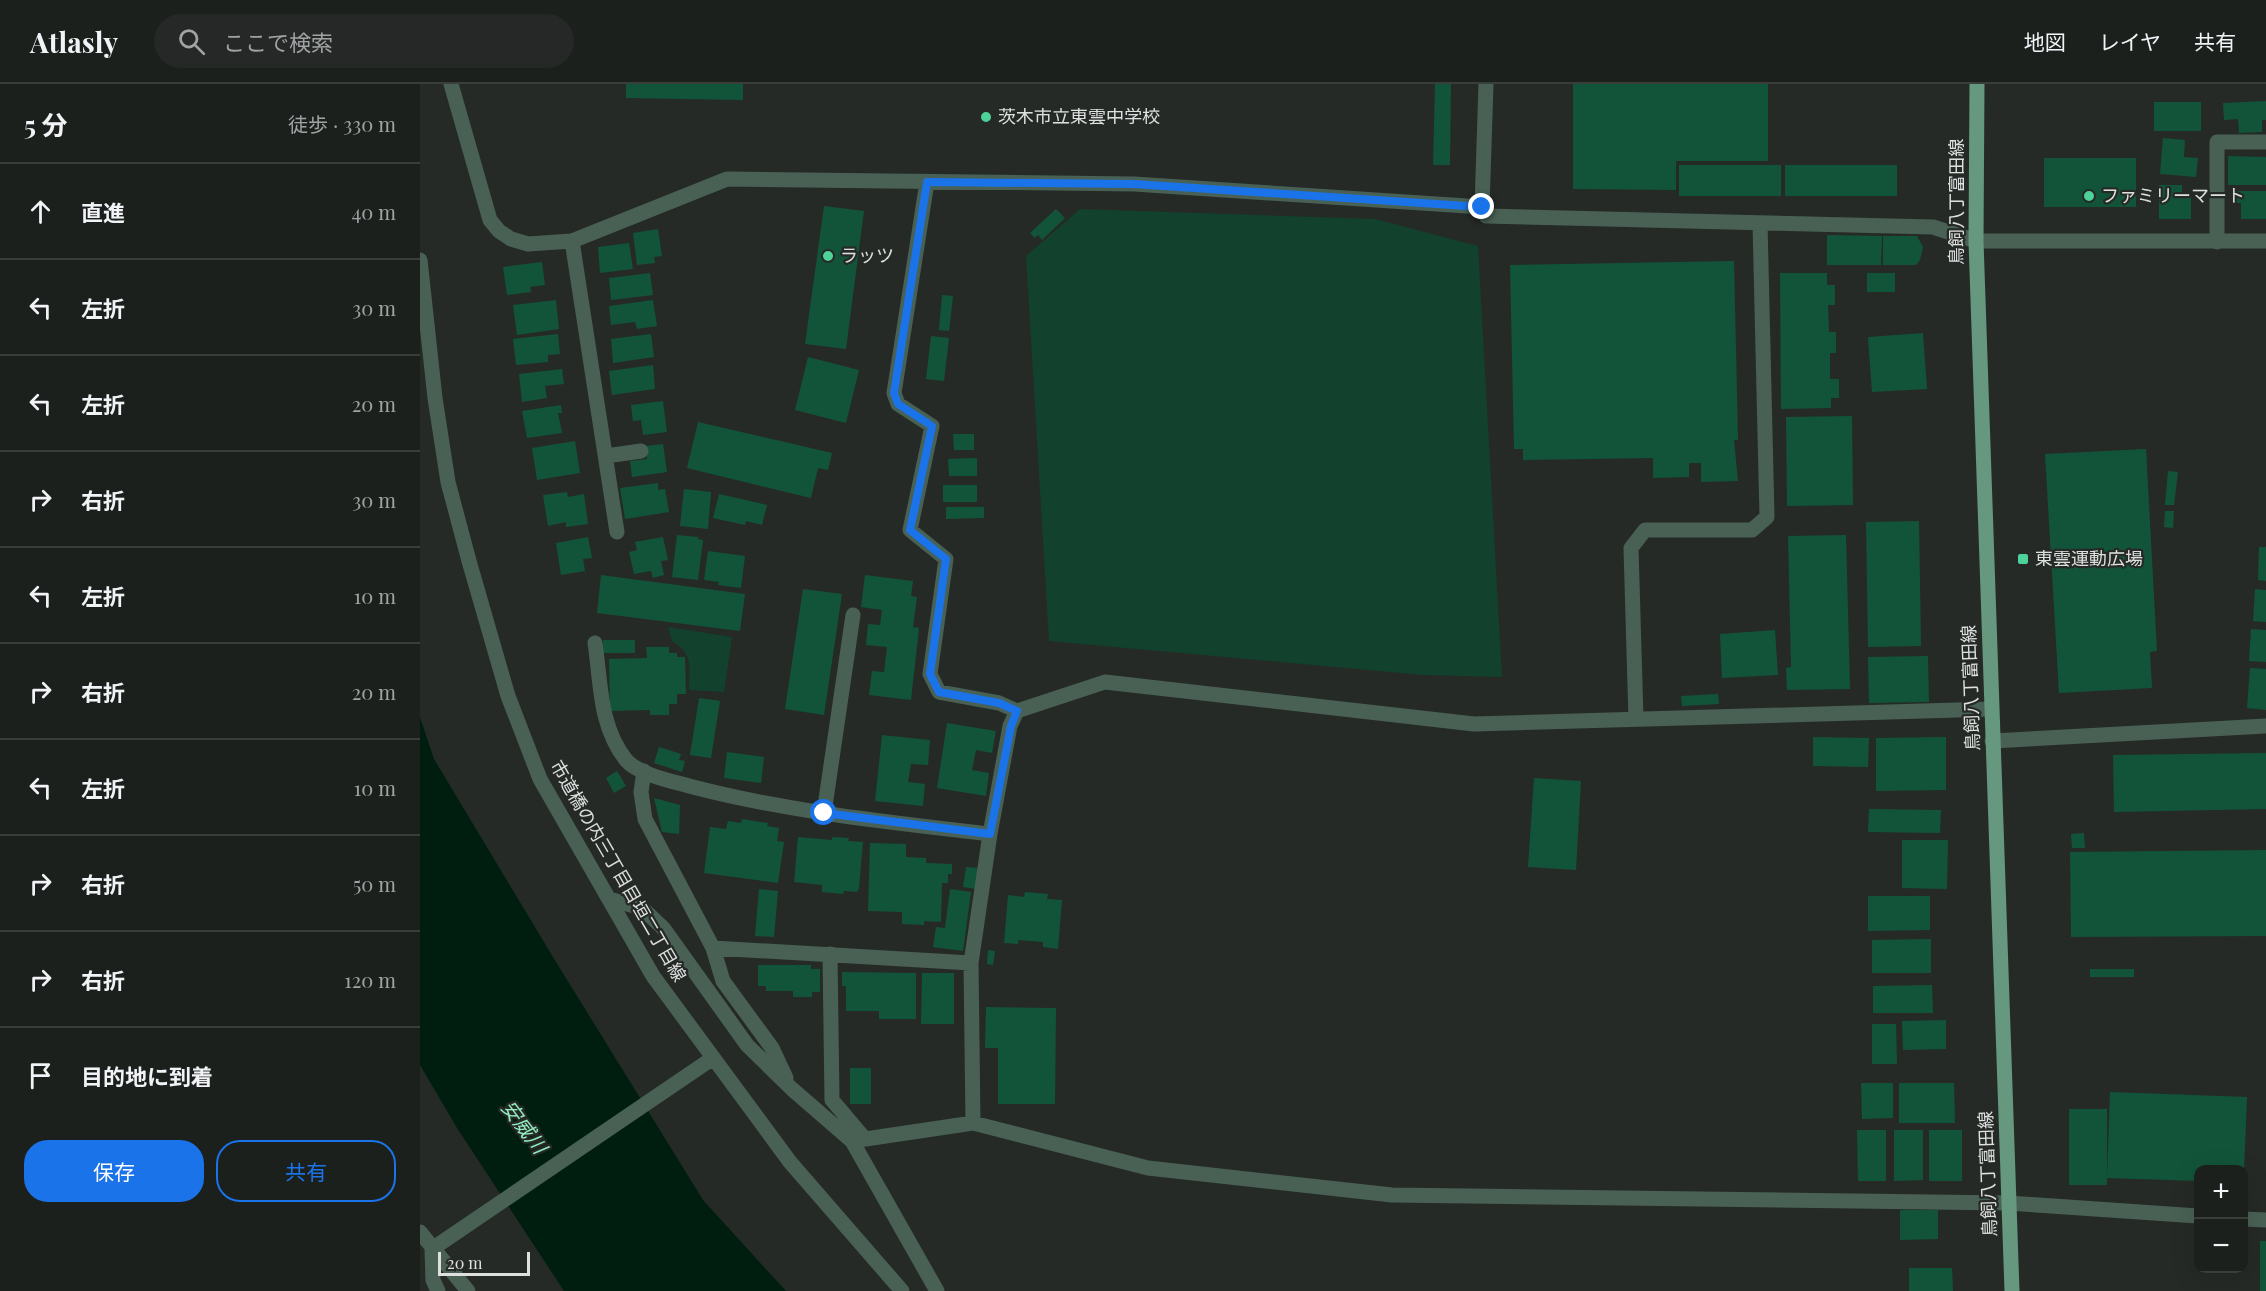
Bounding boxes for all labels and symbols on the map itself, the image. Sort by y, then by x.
place label: 茨木市立東雲中学校 [998,104,1160,128]
marker: 茨木市立東雲中学校 [979,110,993,124]
street label: 鳥飼八丁富田線 [1944,139,1968,265]
place label: ファミリーマート [2101,183,2245,207]
marker: ファミリーマート [2082,189,2096,203]
route end [1468,193,1494,219]
place label: ラッツ [840,243,894,267]
marker: ラッツ [821,249,835,263]
place label: 東雲運動広場 [2035,546,2143,570]
marker: 東雲運動広場 [2016,552,2030,566]
street label: 鳥飼八丁富田線 [1956,625,1984,751]
street label: 市道橋の内三丁目目垣二丁目線 [545,755,692,986]
route start [810,799,836,825]
water label: 安威川 [496,1094,555,1160]
street label: 鳥飼八丁富田線 [1973,1111,2001,1237]
scale bar [438,1249,530,1276]

